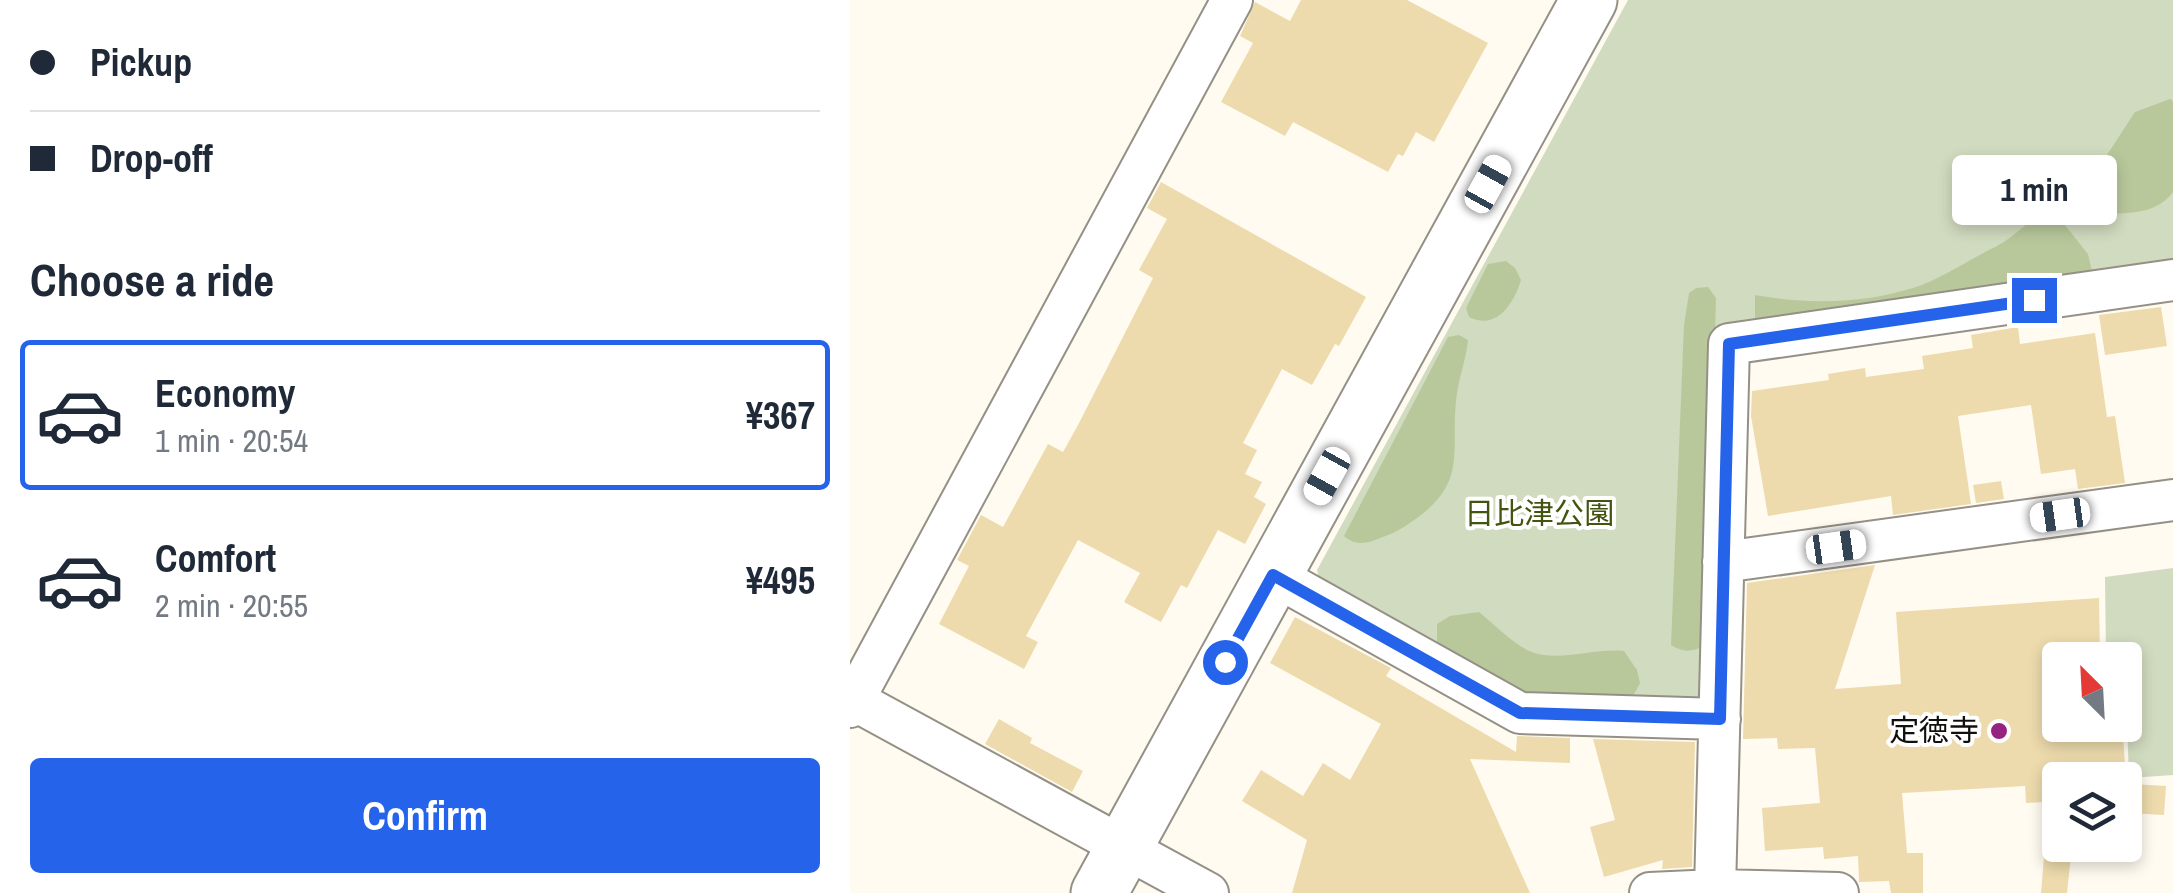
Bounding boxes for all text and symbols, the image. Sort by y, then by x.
text: Pickup [90,37,192,88]
text: Drop-off [90,133,213,184]
car [1460,150,1516,218]
callout: 1 min [1952,155,2116,225]
text: 1 min [2000,168,2069,211]
text: Choose a ride [30,249,274,310]
route end [2012,278,2057,323]
text: Economy [155,368,295,419]
icon: car [35,370,125,460]
text: ¥367 [746,390,815,441]
text: 1 min · 20:54 [155,419,308,462]
car [1299,442,1355,510]
park label: 日比津公園 [1464,493,1614,533]
car [2028,496,2092,534]
car [1804,528,1868,566]
text: Comfort [155,533,276,584]
icon: car [35,535,125,625]
text: ¥495 [746,555,815,606]
text: 2 min · 20:55 [155,584,308,627]
route start [1203,640,1248,685]
north arrow [2042,642,2142,742]
map controls [2042,642,2142,862]
place label: 定徳寺 [1889,710,1979,750]
marker: 定徳寺 [1988,720,2010,742]
button: Confirm [30,758,820,873]
button: layers [2042,762,2142,862]

